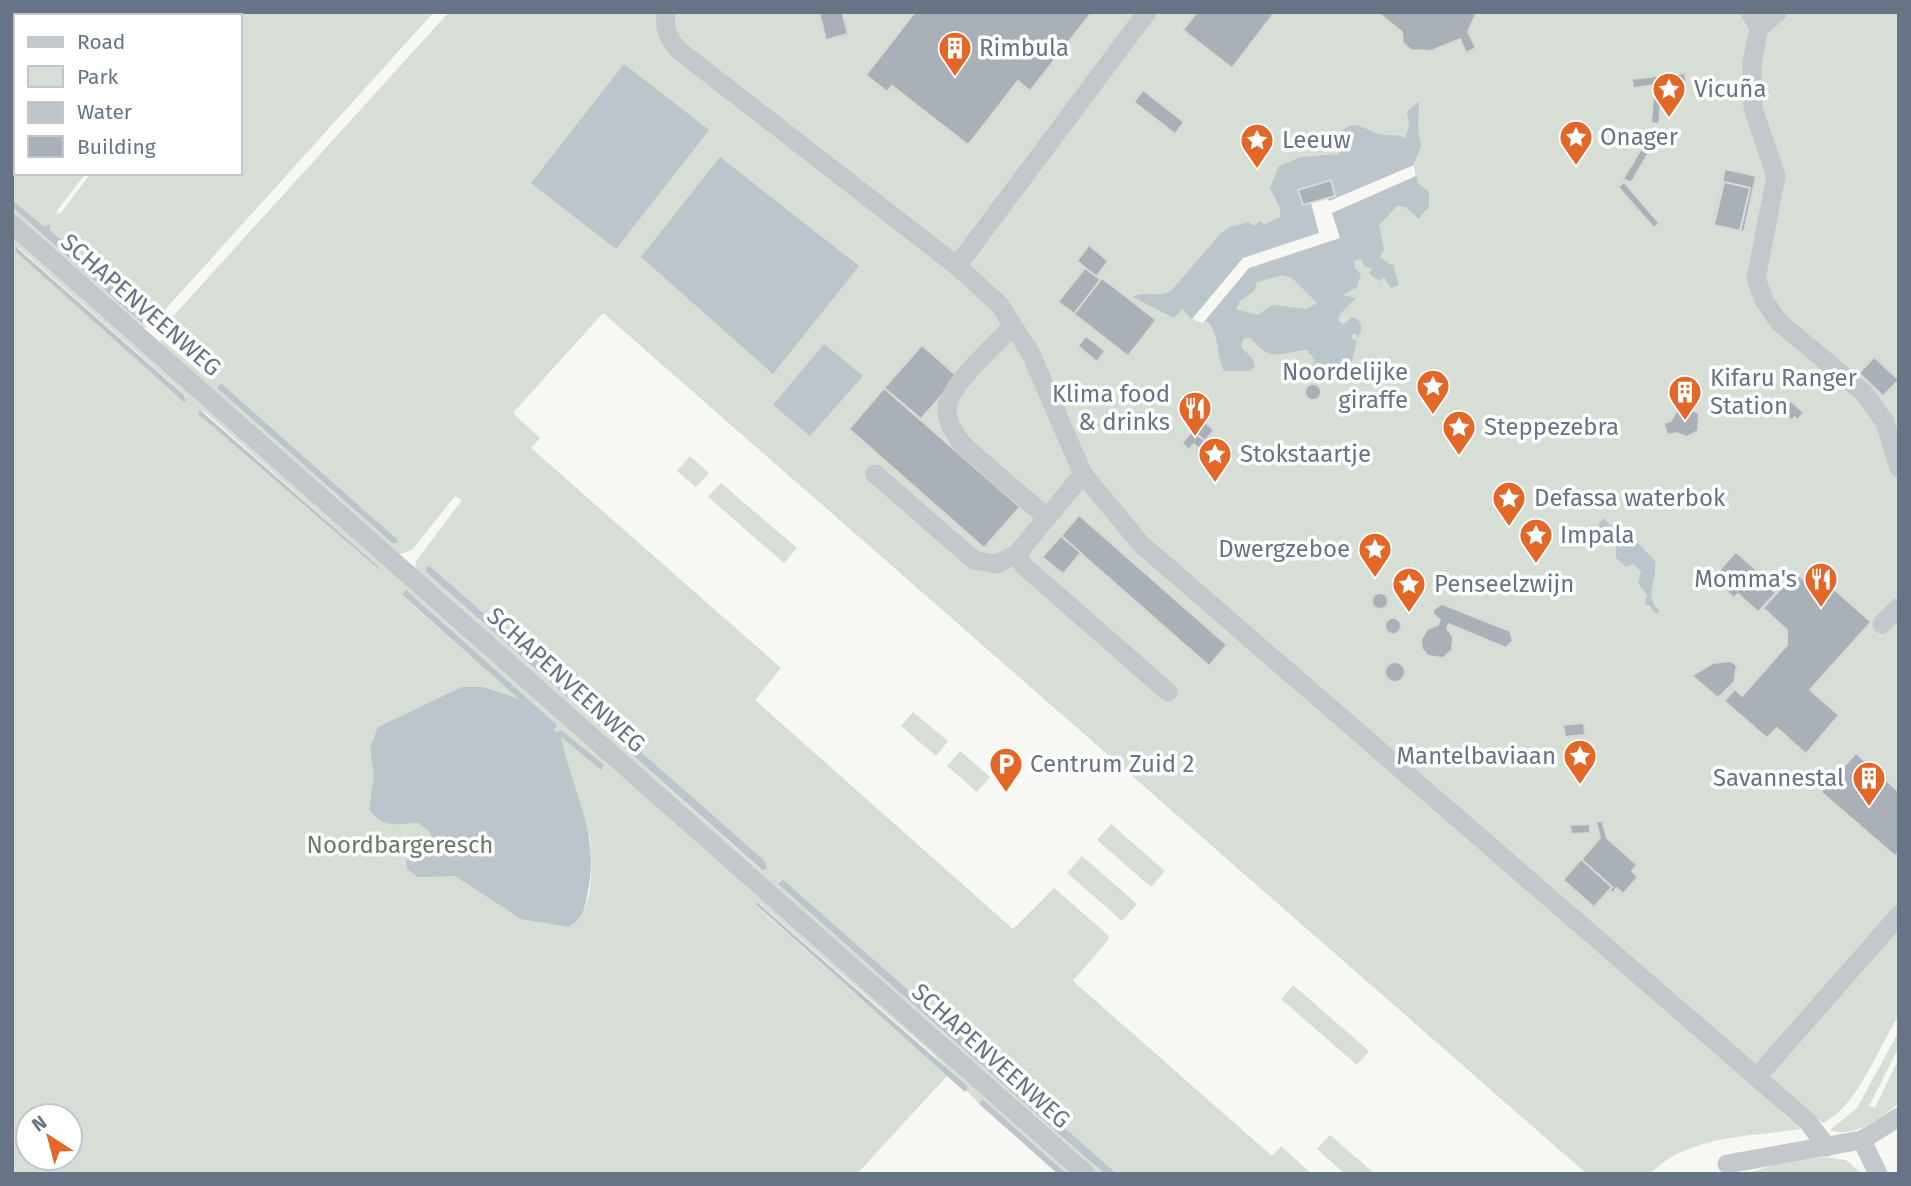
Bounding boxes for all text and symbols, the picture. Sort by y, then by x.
legend [14,14,242,175]
text: Road [77,29,125,55]
building icon: Rimbula [936,29,974,78]
place label: Rimbula [979,34,1069,62]
text: Park [77,64,119,90]
place icon: Vicuña [1650,70,1688,119]
place label: Vicuña [1694,75,1766,103]
text: Water [77,99,132,125]
place icon: Onager [1557,118,1595,167]
place icon: Leeuw [1238,121,1276,170]
place label: Onager [1600,123,1679,151]
place label: Leeuw [1282,126,1351,154]
text: Building [77,134,156,160]
street label: SCHAPENVEENWEG [55,228,227,382]
place label: Noordelijke giraffe [1282,358,1408,414]
place label: Kifaru Ranger Station [1710,364,1858,420]
place icon: Noordelijke giraffe [1414,367,1452,416]
building icon: Kifaru Ranger Station [1666,373,1704,422]
place label: Klima food & drinks [1052,380,1170,436]
restaurant icon: Klima food & drinks [1176,389,1214,438]
place icon: Steppezebra [1440,408,1478,457]
place label: Steppezebra [1484,413,1619,441]
place icon: Stokstaartje [1196,435,1234,484]
place label: Stokstaartje [1240,440,1371,468]
place icon: Defassa waterbok [1490,479,1528,528]
place label: Defassa waterbok [1534,484,1726,512]
place icon: Impala [1517,516,1555,565]
place label: Impala [1560,521,1634,549]
place icon: Dwergzeboe [1356,530,1394,579]
place label: Dwergzeboe [1218,535,1350,563]
restaurant icon: Momma's [1802,560,1840,609]
place icon: Penseelzwijn [1390,565,1428,614]
place label: Momma's [1694,565,1797,593]
place label: Penseelzwijn [1434,570,1574,598]
street label: SCHAPENVEENWEG [481,602,651,758]
place icon: Mantelbaviaan [1561,737,1599,786]
place label: Mantelbaviaan [1396,742,1556,770]
parking icon: Centrum Zuid 2 [987,745,1025,794]
place label: Centrum Zuid 2 [1030,750,1194,778]
building icon: Savannestal [1850,759,1888,808]
place label: Savannestal [1713,764,1844,792]
park label: Noordbargeresch [307,831,493,859]
street label: SCHAPENVEENWEG [906,978,1076,1134]
north arrow [14,1102,84,1172]
text: N [27,1111,51,1137]

